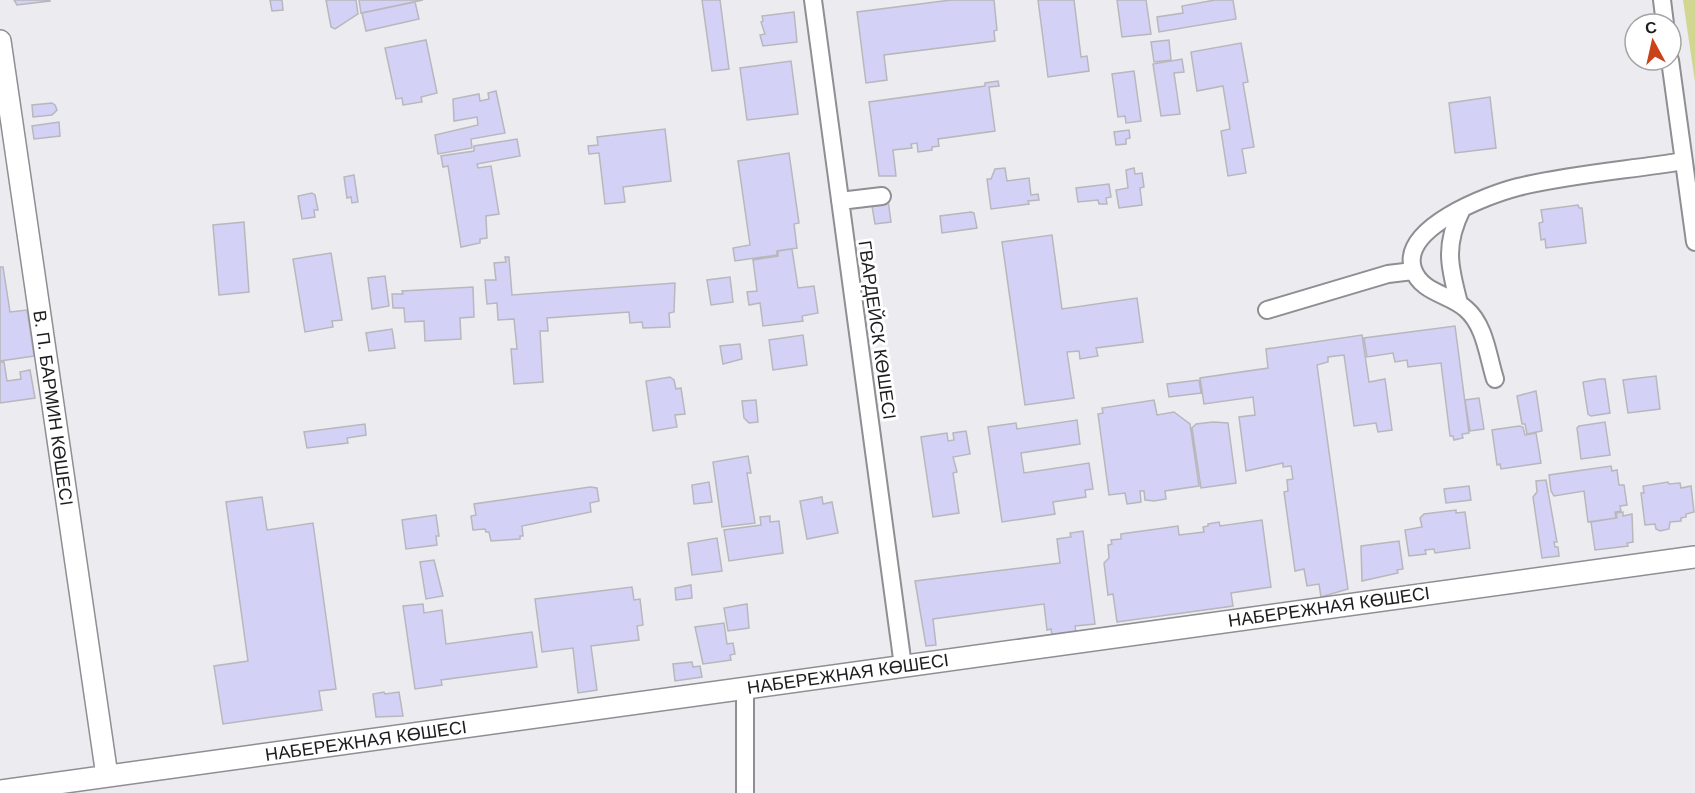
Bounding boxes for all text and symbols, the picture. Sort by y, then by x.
north arrow [1623,12,1683,72]
text: С [1644,18,1658,37]
street label: ГВАРДЕЙСК КӨШЕСІ [855,239,900,421]
street label: В. П. БАРМИН КӨШЕСІ [29,309,77,507]
street label: НАБЕРЕЖНАЯ КӨШЕСІ [1227,583,1431,631]
street label: НАБЕРЕЖНАЯ КӨШЕСІ [746,650,950,698]
street label: НАБЕРЕЖНАЯ КӨШЕСІ [264,717,468,765]

